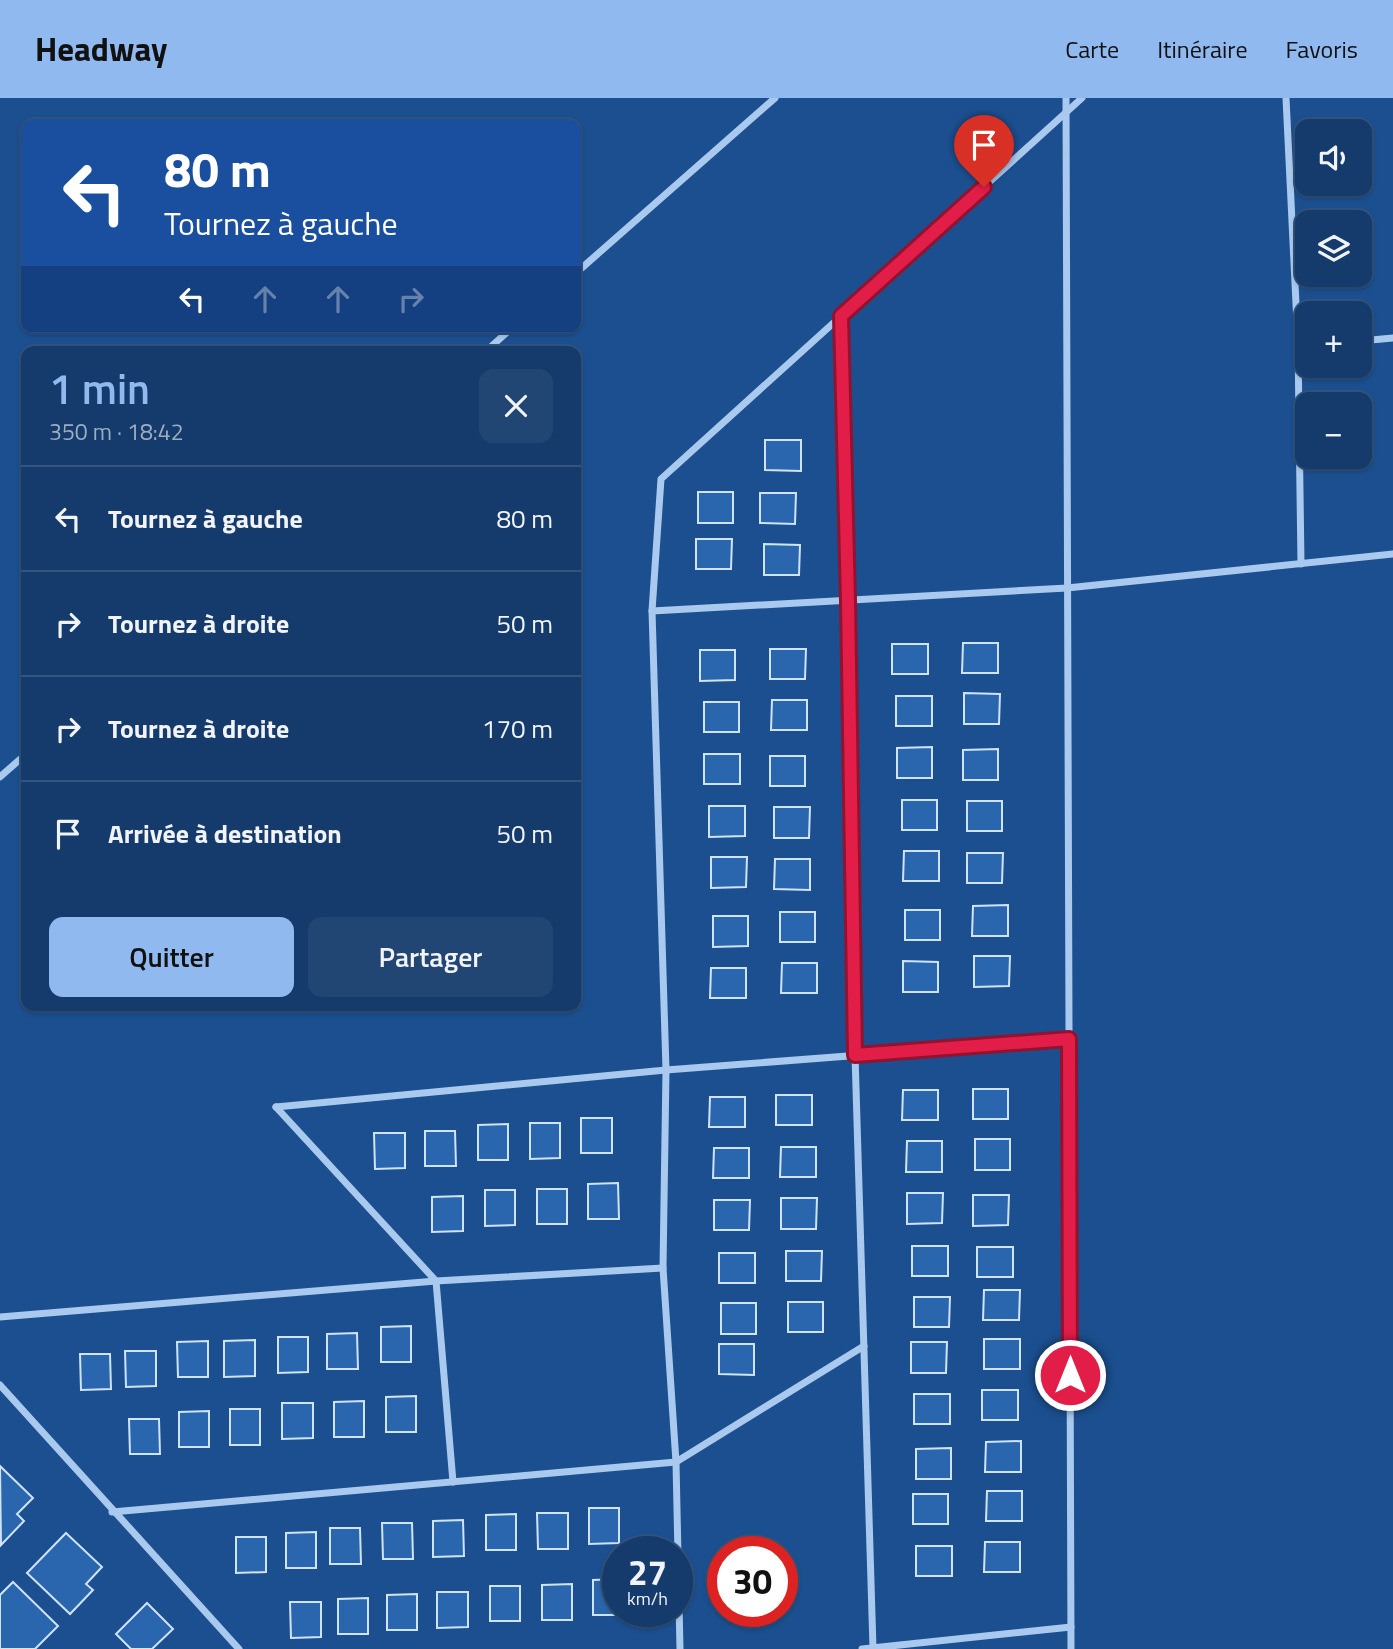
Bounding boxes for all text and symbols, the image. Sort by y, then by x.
text: Headway [35,24,168,74]
text: Carte [1065,31,1119,67]
text: Itinéraire [1157,31,1248,67]
text: Favoris [1286,31,1358,67]
pin [954,115,1014,187]
map controls [1295,119,1372,469]
button: sound [1295,119,1372,196]
icon: arrive [965,126,1003,164]
text: 80 m [164,131,271,206]
icon: left [49,147,140,238]
text: Tournez à gauche [164,199,398,247]
button: layers [1295,210,1372,287]
icon: left [173,280,211,318]
icon: ahead [246,280,284,318]
icon: ahead [319,280,357,318]
icon: right [392,280,430,318]
button: + [1295,301,1372,378]
text: 1 min [49,356,150,420]
button: close [479,369,553,443]
button: − [1295,392,1372,469]
text: 350 m · 18:42 [49,414,184,449]
text: Tournez à gauche [108,499,303,538]
text: 80 m [496,499,553,538]
icon: left [49,500,87,538]
text: Tournez à droite [108,604,289,643]
text: 50 m [496,604,553,643]
icon: right [49,605,87,643]
text: Tournez à droite [108,709,289,748]
text: 170 m [482,709,553,748]
icon: right [49,710,87,748]
text: Arrivée à destination [108,814,342,853]
text: 50 m [496,814,553,853]
icon: arrive [49,815,87,853]
button: Quitter [49,917,294,997]
button: Partager [308,917,553,997]
position arrow [1033,1338,1107,1412]
speed limit sign: 30 [707,1536,798,1627]
text: 27 [628,1545,667,1599]
text: km/h [627,1585,668,1612]

